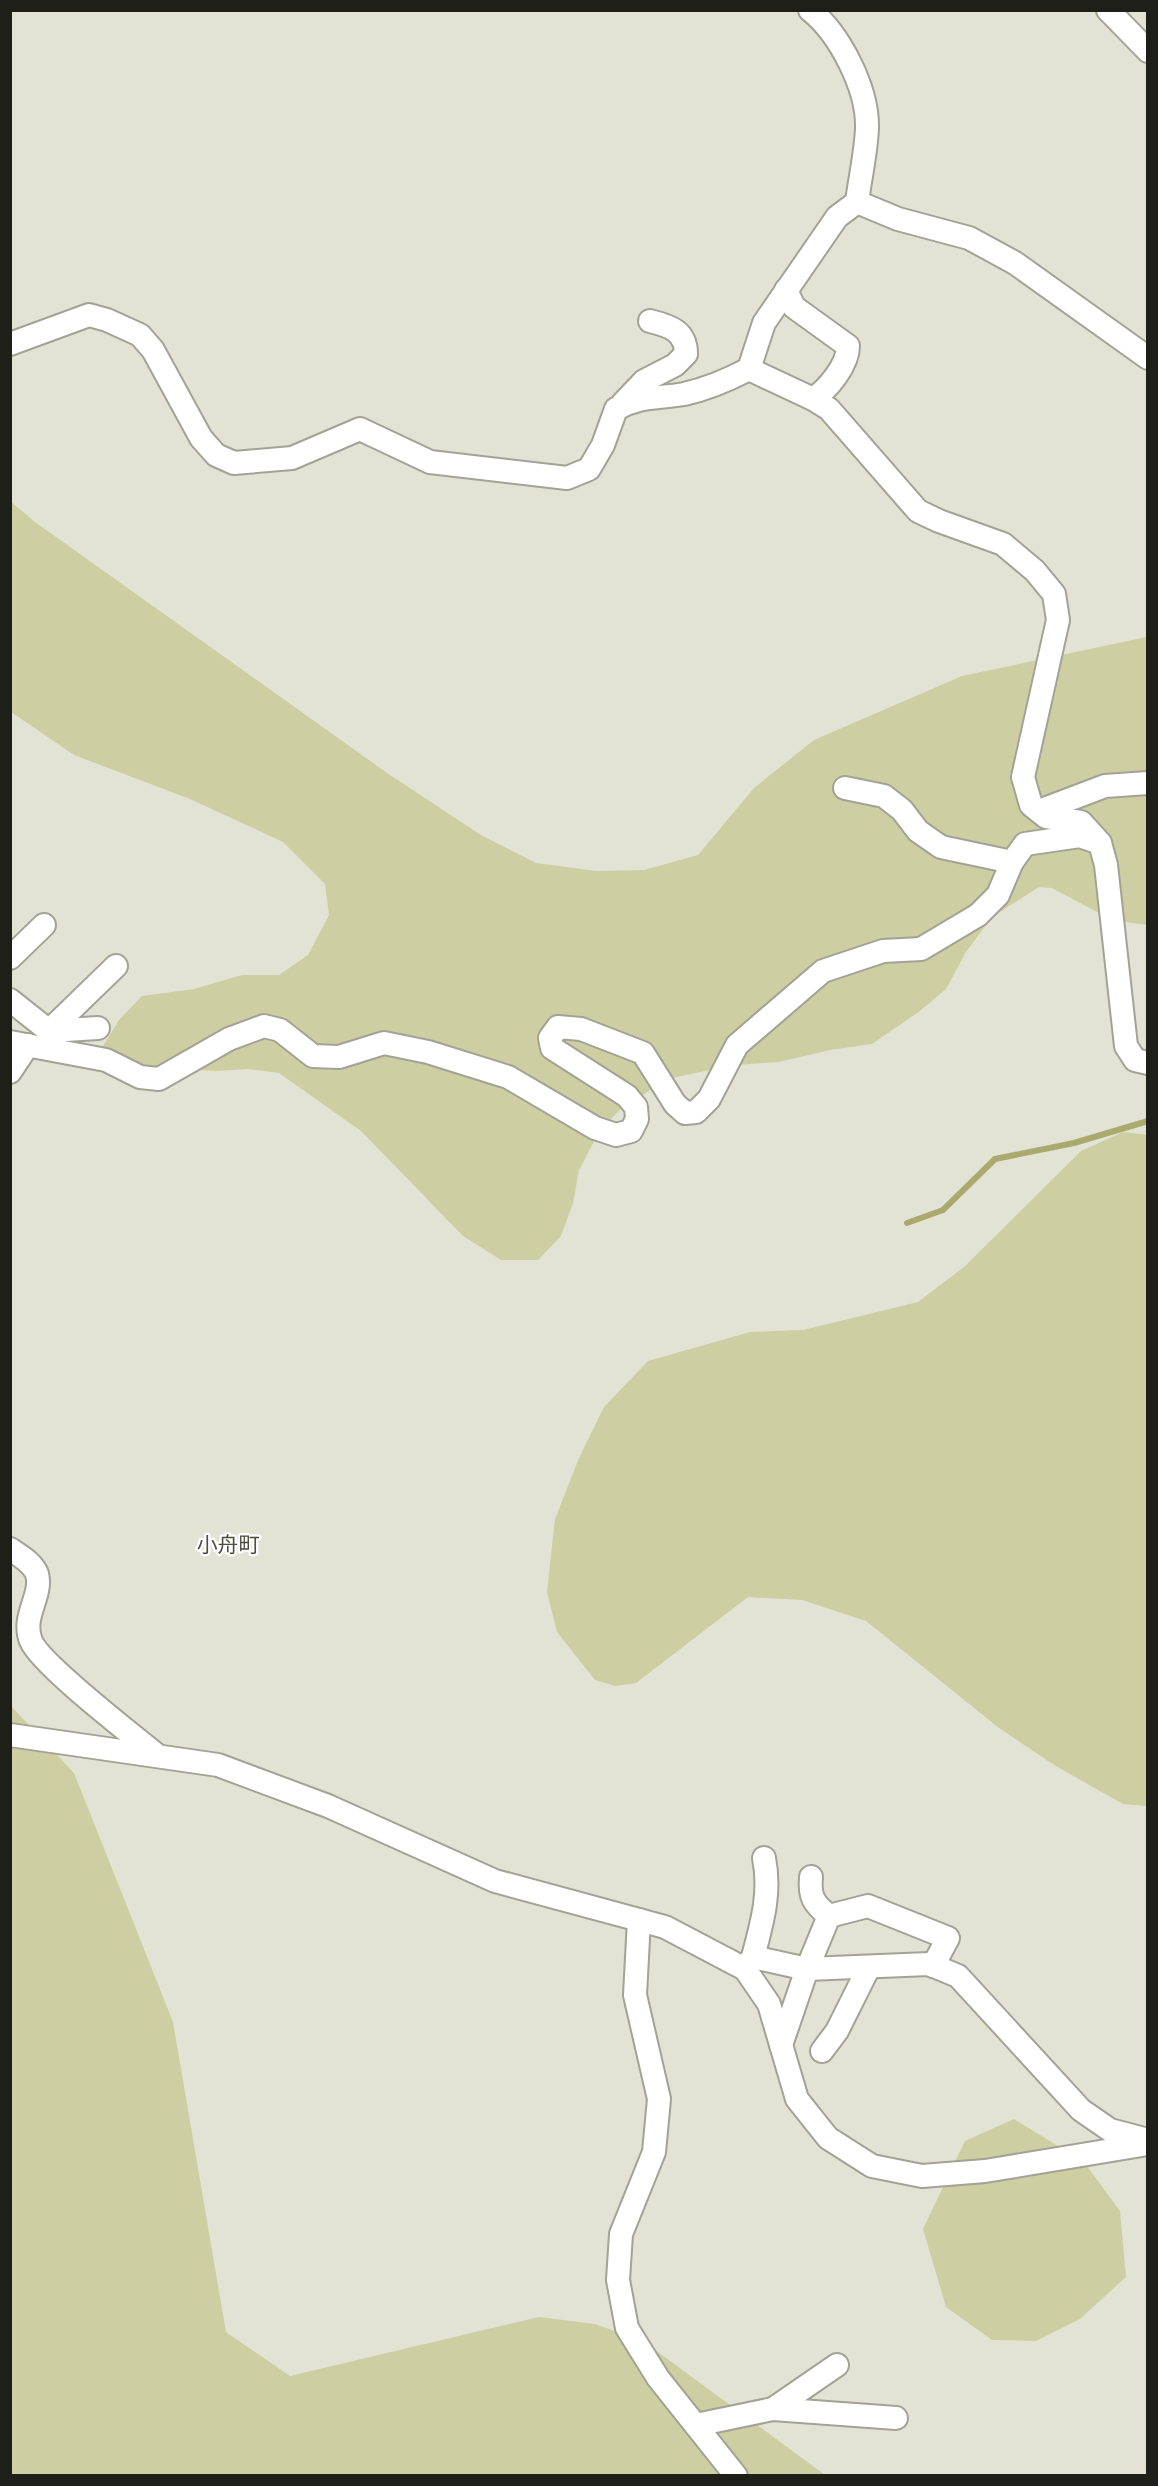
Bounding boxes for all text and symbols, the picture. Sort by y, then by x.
district label: 小舟町 [197,1531,260,1557]

